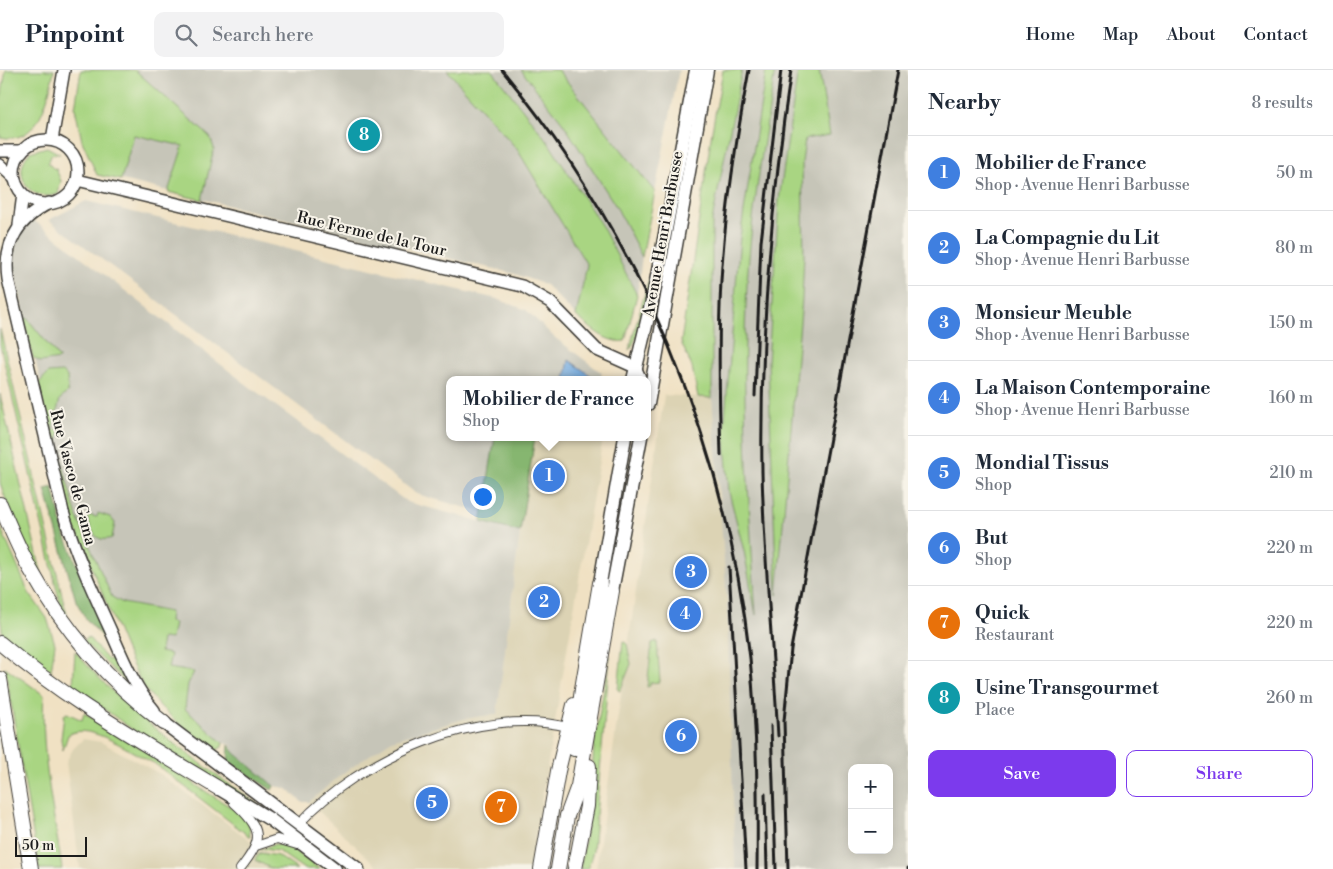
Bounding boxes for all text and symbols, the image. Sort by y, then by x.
search box [154,12,504,57]
text: Pinpoint [25,20,124,50]
icon: search [172,21,200,49]
text: Search here [212,23,314,47]
text: Home [1026,23,1075,46]
text: Map [1103,23,1139,46]
text: About [1167,23,1216,46]
text: Contact [1244,23,1308,46]
text: Nearby [928,90,1001,116]
text: 8 results [1251,93,1313,113]
pin: 8 [348,116,380,154]
street label: Avenue Henri Barbusse [638,149,687,320]
text: Mobilier de France [975,151,1146,175]
text: 1 [940,163,948,183]
text: 50 m [1276,163,1313,183]
text: Shop · Avenue Henri Barbusse [975,175,1190,195]
street label: Rue Ferme de la Tour [295,207,449,261]
text: La Compagnie du Lit [975,226,1159,250]
text: 2 [939,238,949,258]
text: 80 m [1275,238,1313,258]
text: Shop · Avenue Henri Barbusse [975,250,1190,270]
text: Monsieur Meuble [975,301,1132,325]
text: 3 [939,313,949,333]
text: 150 m [1269,313,1313,333]
text: Shop · Avenue Henri Barbusse [975,325,1190,345]
popup [446,376,651,441]
text: La Maison Contemporaine [975,376,1211,400]
text: Mobilier de France [463,387,634,411]
text: 4 [939,388,949,408]
text: 160 m [1269,388,1313,408]
text: Shop · Avenue Henri Barbusse [975,400,1190,420]
street label: Rue Vasco de Gama [45,407,101,548]
text: Shop [463,411,500,431]
text: Mondial Tissus [975,451,1109,475]
pin: 1 [533,457,565,495]
text: 5 [939,463,949,483]
text: 210 m [1269,463,1313,483]
text: Shop [975,475,1012,495]
your location [470,484,496,510]
text: But [975,526,1008,550]
text: 6 [939,538,949,558]
text: 220 m [1267,538,1313,558]
text: Shop [975,550,1012,570]
pin: 3 [675,553,707,591]
pin: 2 [528,583,560,621]
pin: 4 [669,595,701,633]
text: Quick [975,601,1030,625]
text: 7 [939,613,949,633]
text: 220 m [1267,613,1313,633]
text: Restaurant [975,625,1054,645]
text: Usine Transgourmet [975,676,1159,700]
text: 8 [939,688,949,708]
text: 260 m [1266,688,1313,708]
text: Place [975,700,1015,720]
pin: 6 [665,717,697,755]
button: Save [928,750,1116,797]
button: Share [1126,750,1313,797]
map controls [848,764,893,854]
button: + [848,764,893,809]
pin: 5 [416,784,448,822]
pin: 7 [485,788,517,826]
button: − [848,809,893,854]
scale bar [15,834,88,857]
text: 50 m [22,837,54,855]

